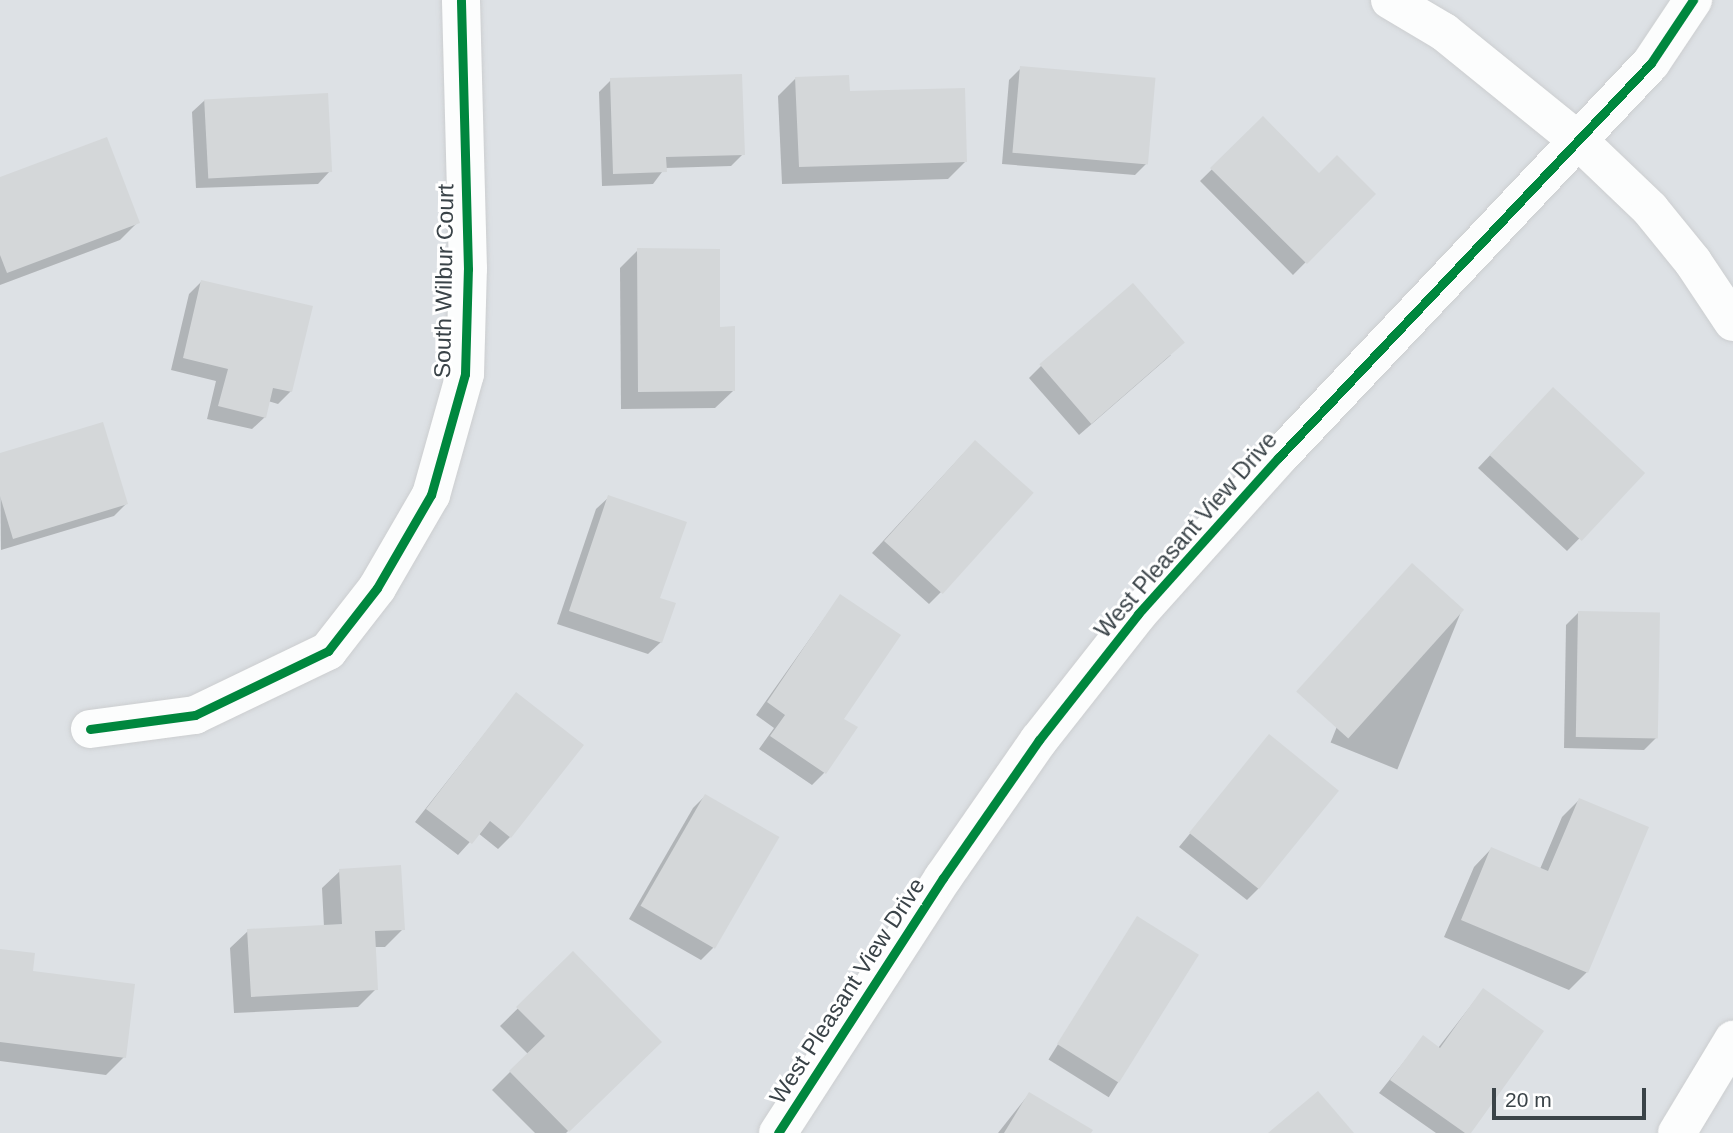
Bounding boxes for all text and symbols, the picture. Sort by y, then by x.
street label: South Wilbur Court [429,184,459,378]
street label: West Pleasant View Drive [1089,426,1283,644]
street label: West Pleasant View Drive [764,873,930,1109]
scale bar [1495,1074,1649,1118]
text: 20 m [1505,1088,1552,1111]

